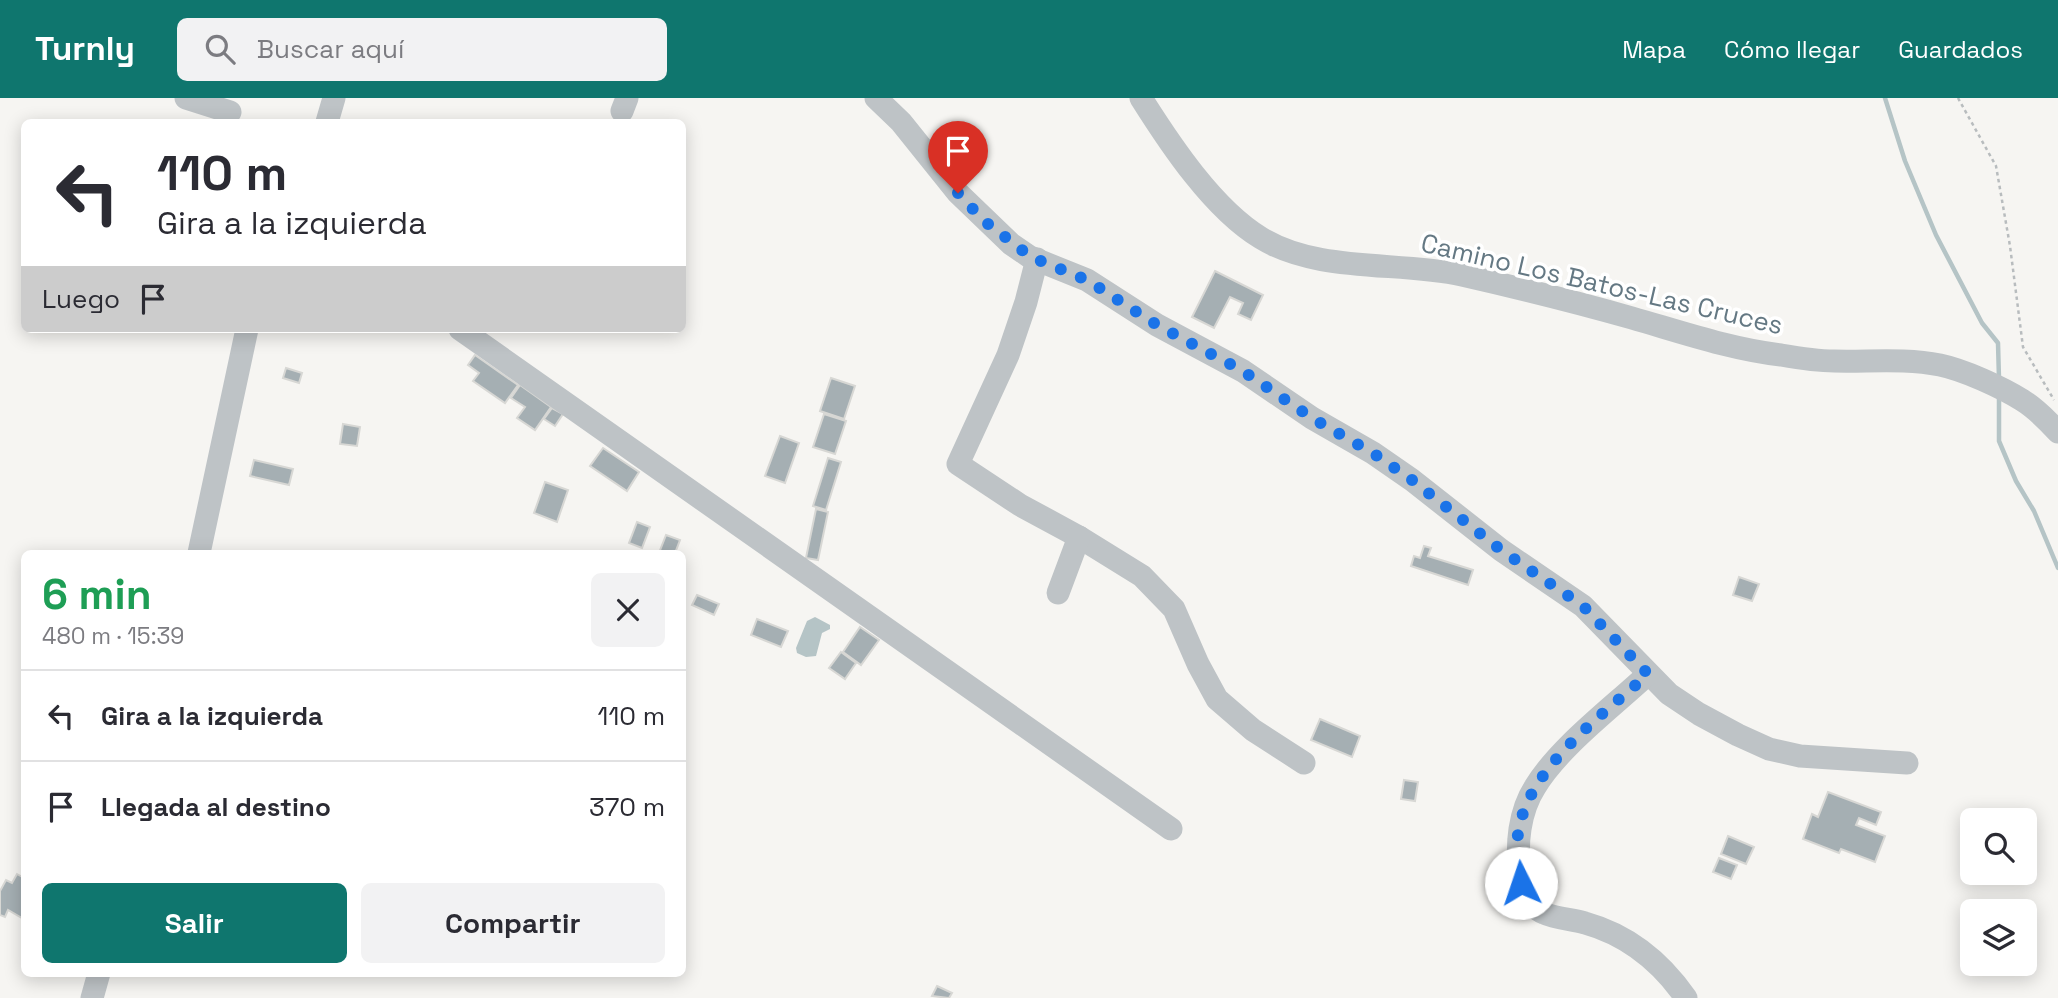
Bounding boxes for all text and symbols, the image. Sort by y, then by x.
search box [177,18,667,81]
text: Turnly [35,28,135,70]
icon: search [201,30,239,68]
text: Buscar aquí [257,32,404,66]
text: Mapa [1622,34,1686,65]
text: Cómo llegar [1724,34,1860,65]
text: Guardados [1898,34,2023,65]
pin [928,121,988,193]
icon: arrive [939,132,977,170]
text: 110 m [157,142,287,204]
icon: left [42,147,133,238]
text: Gira a la izquierda [157,203,427,243]
street label: Camino Los Batos-Las Cruces [1418,226,1786,342]
icon: arrive [134,280,172,318]
text: Luego [42,282,120,316]
text: 6 min [42,568,152,621]
button: close [591,573,665,647]
text: 480 m · 15:39 [42,621,184,651]
icon: left [42,697,80,735]
text: Gira a la izquierda [101,699,323,733]
text: 110 m [598,699,665,733]
icon: arrive [42,788,80,826]
text: Llegada al destino [101,790,331,824]
text: 370 m [589,790,665,824]
map controls [1960,808,2037,976]
button: search [1960,808,2037,885]
position arrow [1484,846,1558,920]
button: Salir [42,883,347,963]
button: Compartir [361,883,665,963]
button: layers [1960,899,2037,976]

